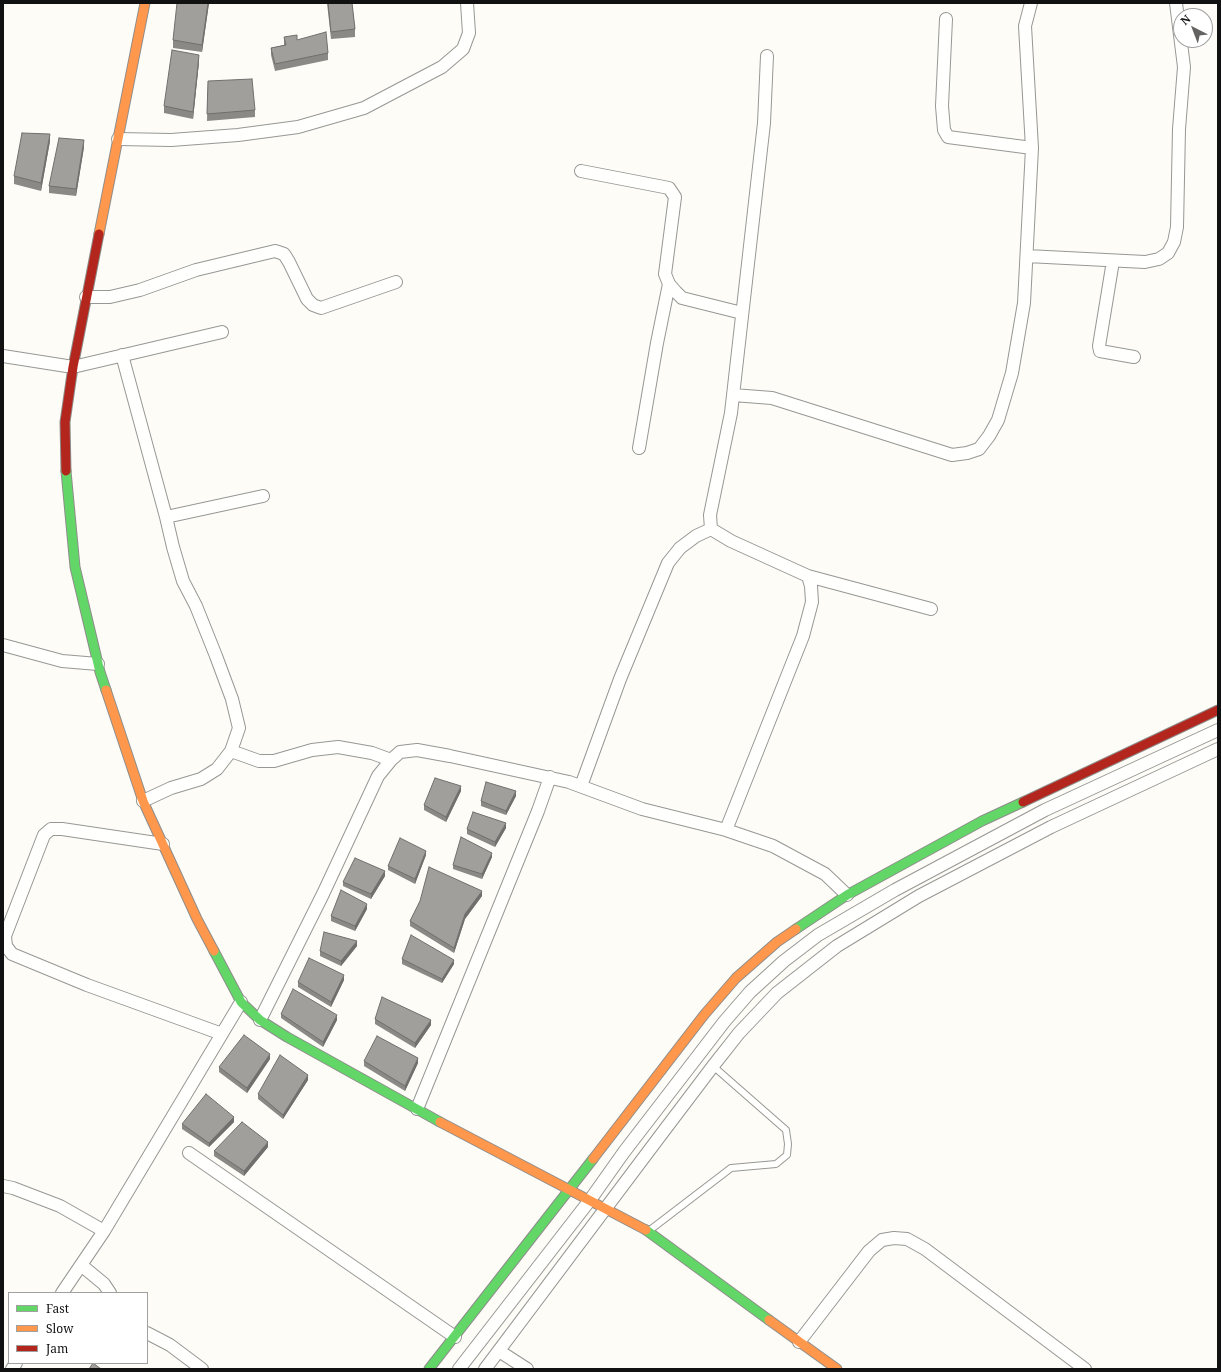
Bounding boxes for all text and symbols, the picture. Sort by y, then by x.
north arrow [1173,8,1213,48]
text: N [1177,11,1194,28]
legend [8,1292,148,1364]
text: Fast [46,1300,69,1317]
text: Slow [46,1320,74,1337]
text: Jam [46,1340,68,1357]

